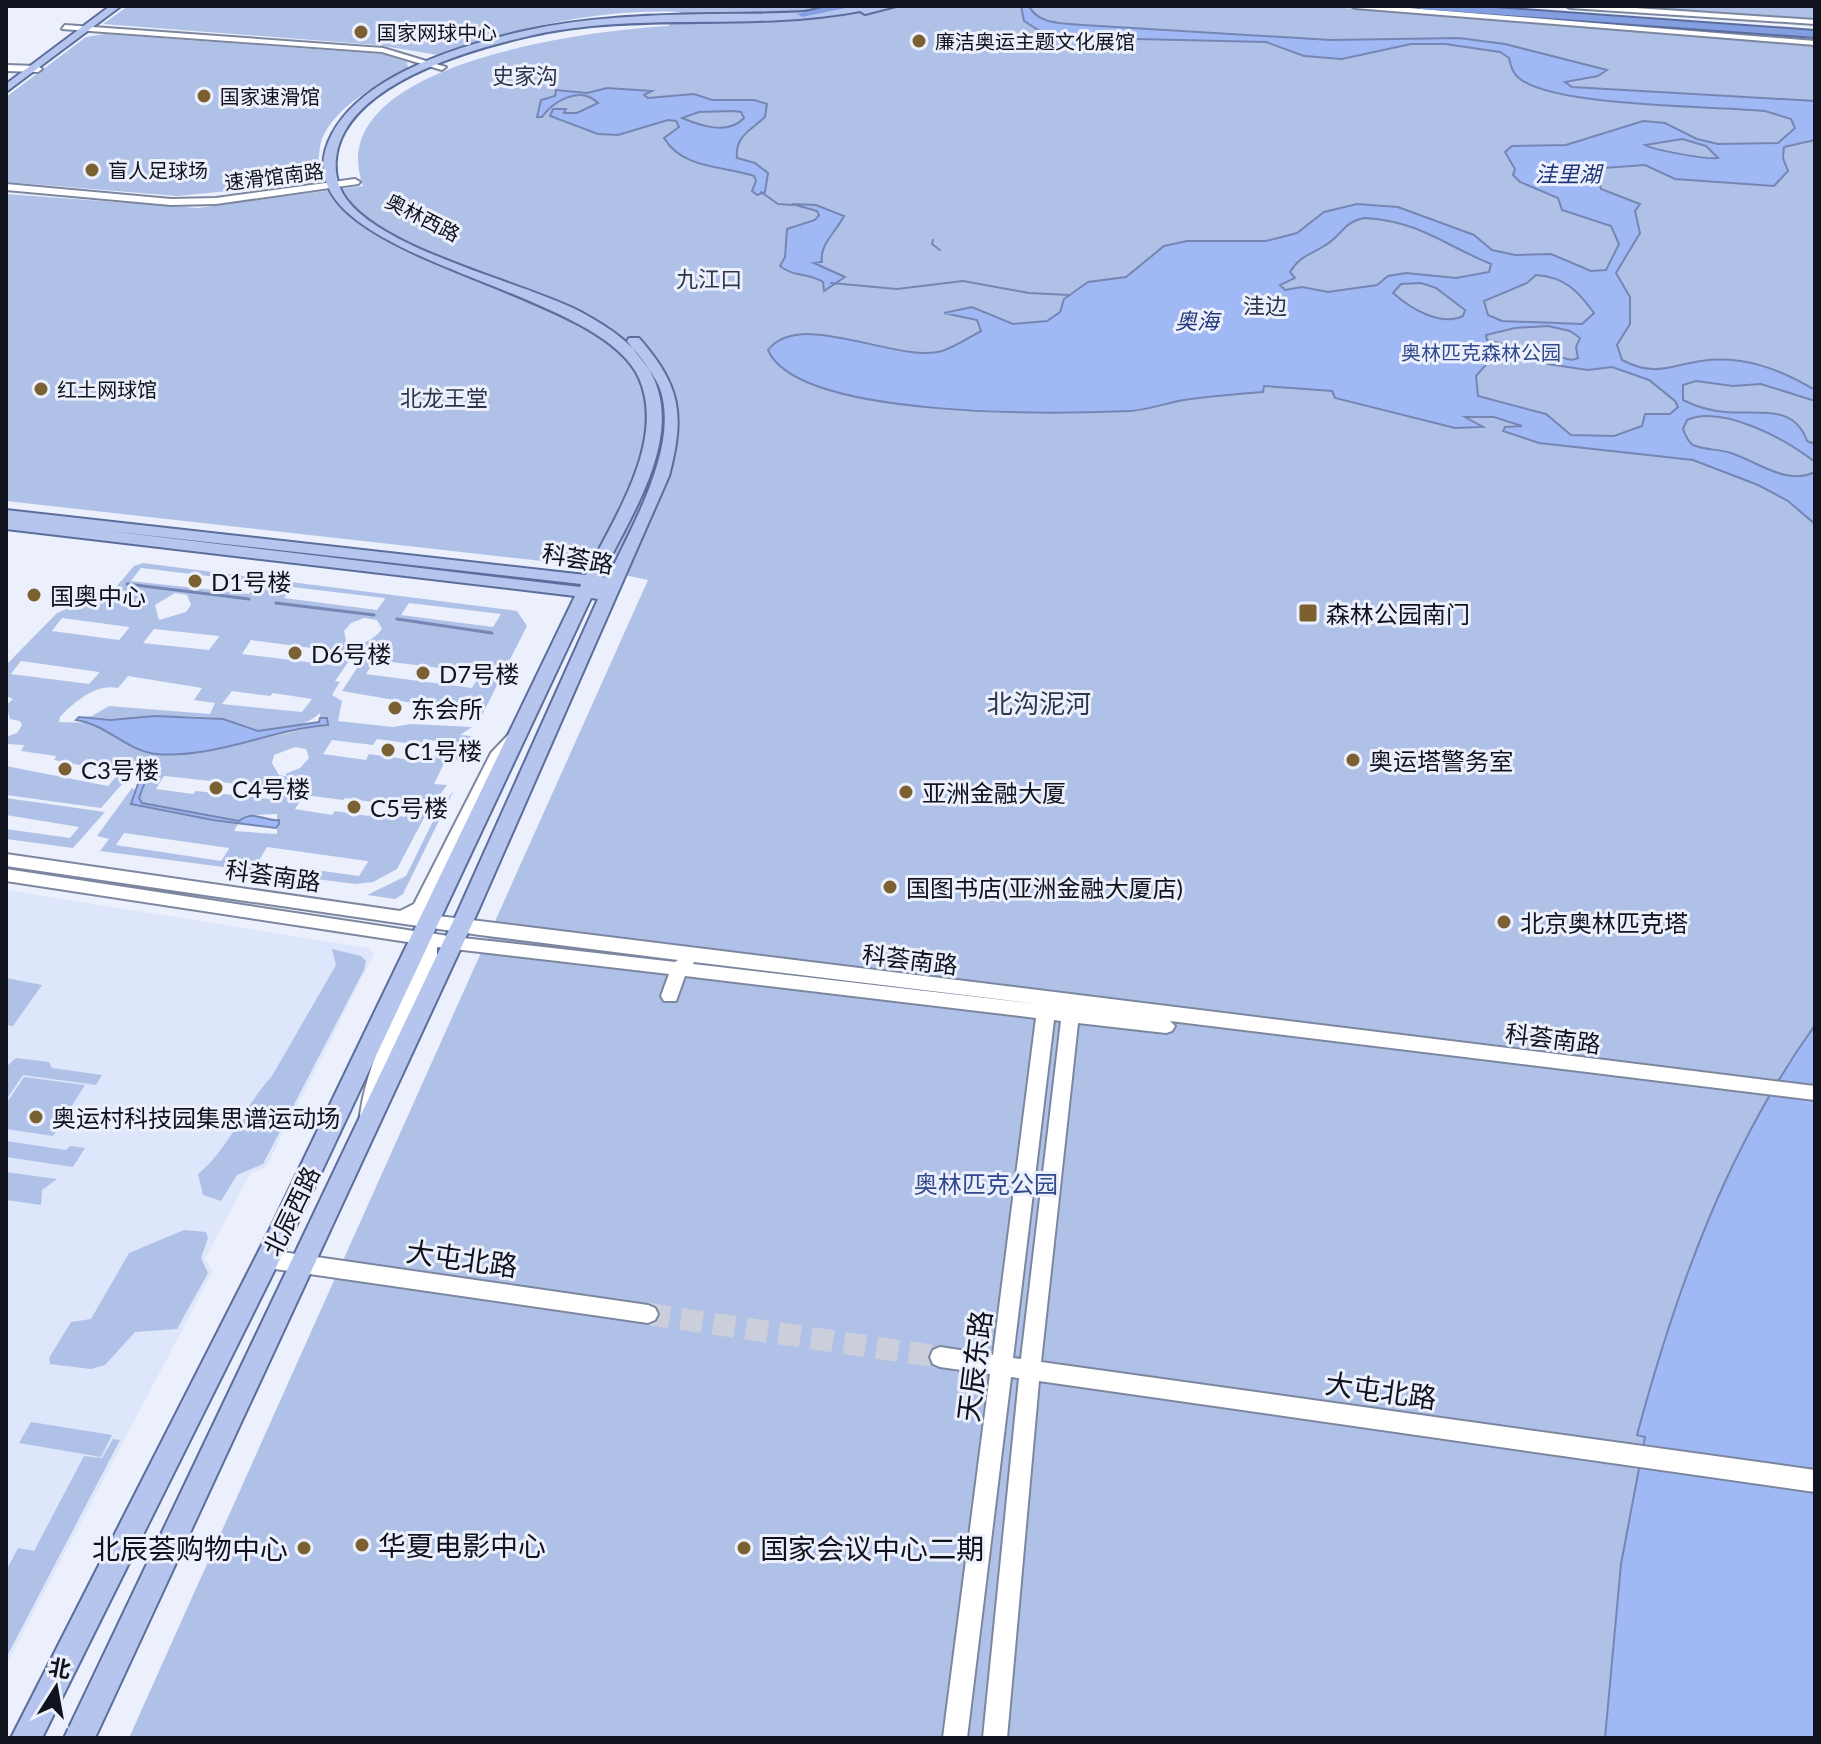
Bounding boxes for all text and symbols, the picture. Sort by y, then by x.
place label: 国家网球中心 [377,20,497,44]
marker: 国家网球中心 [352,23,370,41]
place label: 廉洁奥运主题文化展馆 [935,29,1135,53]
marker: 廉洁奥运主题文化展馆 [910,32,928,50]
district label: 史家沟 [492,62,558,89]
place label: 国家速滑馆 [220,84,320,108]
marker: 国家速滑馆 [195,87,213,105]
place label: 盲人足球场 [108,158,208,182]
street label: 速滑馆南路 [223,158,325,194]
water label: 洼里湖 [1535,160,1604,187]
marker: 盲人足球场 [83,161,101,179]
street label: 奥林西路 [382,188,464,246]
district label: 九江口 [676,265,742,292]
district label: 洼边 [1243,292,1287,319]
water label: 奥海 [1175,307,1222,334]
park label: 奥林匹克森林公园 [1401,340,1561,364]
place label: 红土网球馆 [57,377,157,401]
marker: 红土网球馆 [32,380,50,398]
district label: 北龙王堂 [400,384,488,411]
street label: 科荟路 [540,537,616,579]
place label: D1号楼 [211,567,291,596]
marker: D1号楼 [186,572,204,590]
place label: 国奥中心 [50,581,146,610]
marker: 国奥中心 [25,586,43,604]
place label: 森林公园南门 [1326,599,1470,628]
marker: 森林公园南门 [1297,602,1319,624]
place label: D6号楼 [311,639,391,668]
marker: D6号楼 [286,644,304,662]
place label: D7号楼 [439,659,519,688]
marker: D7号楼 [414,664,432,682]
district label: 北沟泥河 [987,687,1091,719]
place label: 东会所 [411,694,483,723]
marker: 东会所 [386,699,404,717]
place label: C1号楼 [404,736,482,765]
marker: C1号楼 [379,741,397,759]
place label: 奥运塔警务室 [1369,746,1513,775]
marker: 奥运塔警务室 [1344,751,1362,769]
place label: C3号楼 [81,755,159,784]
marker: C3号楼 [56,760,74,778]
place label: C4号楼 [232,774,310,803]
place label: 亚洲金融大厦 [922,778,1066,807]
marker: C4号楼 [207,779,225,797]
marker: 亚洲金融大厦 [897,783,915,801]
place label: C5号楼 [370,793,448,822]
marker: C5号楼 [345,798,363,816]
street label: 科荟南路 [223,854,323,896]
place label: 国图书店(亚洲金融大厦店) [906,873,1183,902]
marker: 国图书店(亚洲金融大厦店) [881,878,899,896]
place label: 北京奥林匹克塔 [1520,908,1688,937]
marker: 北京奥林匹克塔 [1495,913,1513,931]
street label: 科荟南路 [861,939,959,979]
street label: 科荟南路 [1504,1018,1602,1058]
place label: 奥运村科技园集思谱运动场 [52,1103,340,1132]
marker: 奥运村科技园集思谱运动场 [27,1108,45,1126]
street label: 北辰西路 [257,1162,325,1260]
park label: 奥林匹克公园 [914,1169,1058,1198]
street label: 大屯北路 [404,1233,520,1283]
street label: 天辰东路 [950,1308,998,1424]
street label: 大屯北路 [1323,1365,1439,1415]
place label: 华夏电影中心 [378,1528,546,1562]
place label: 北辰荟购物中心 [92,1531,288,1565]
place label: 国家会议中心二期 [760,1531,984,1565]
marker: 华夏电影中心 [353,1536,371,1554]
marker: 北辰荟购物中心 [295,1539,313,1557]
marker: 国家会议中心二期 [735,1539,753,1557]
north arrow [16,1648,96,1728]
text: 北 [47,1653,73,1683]

